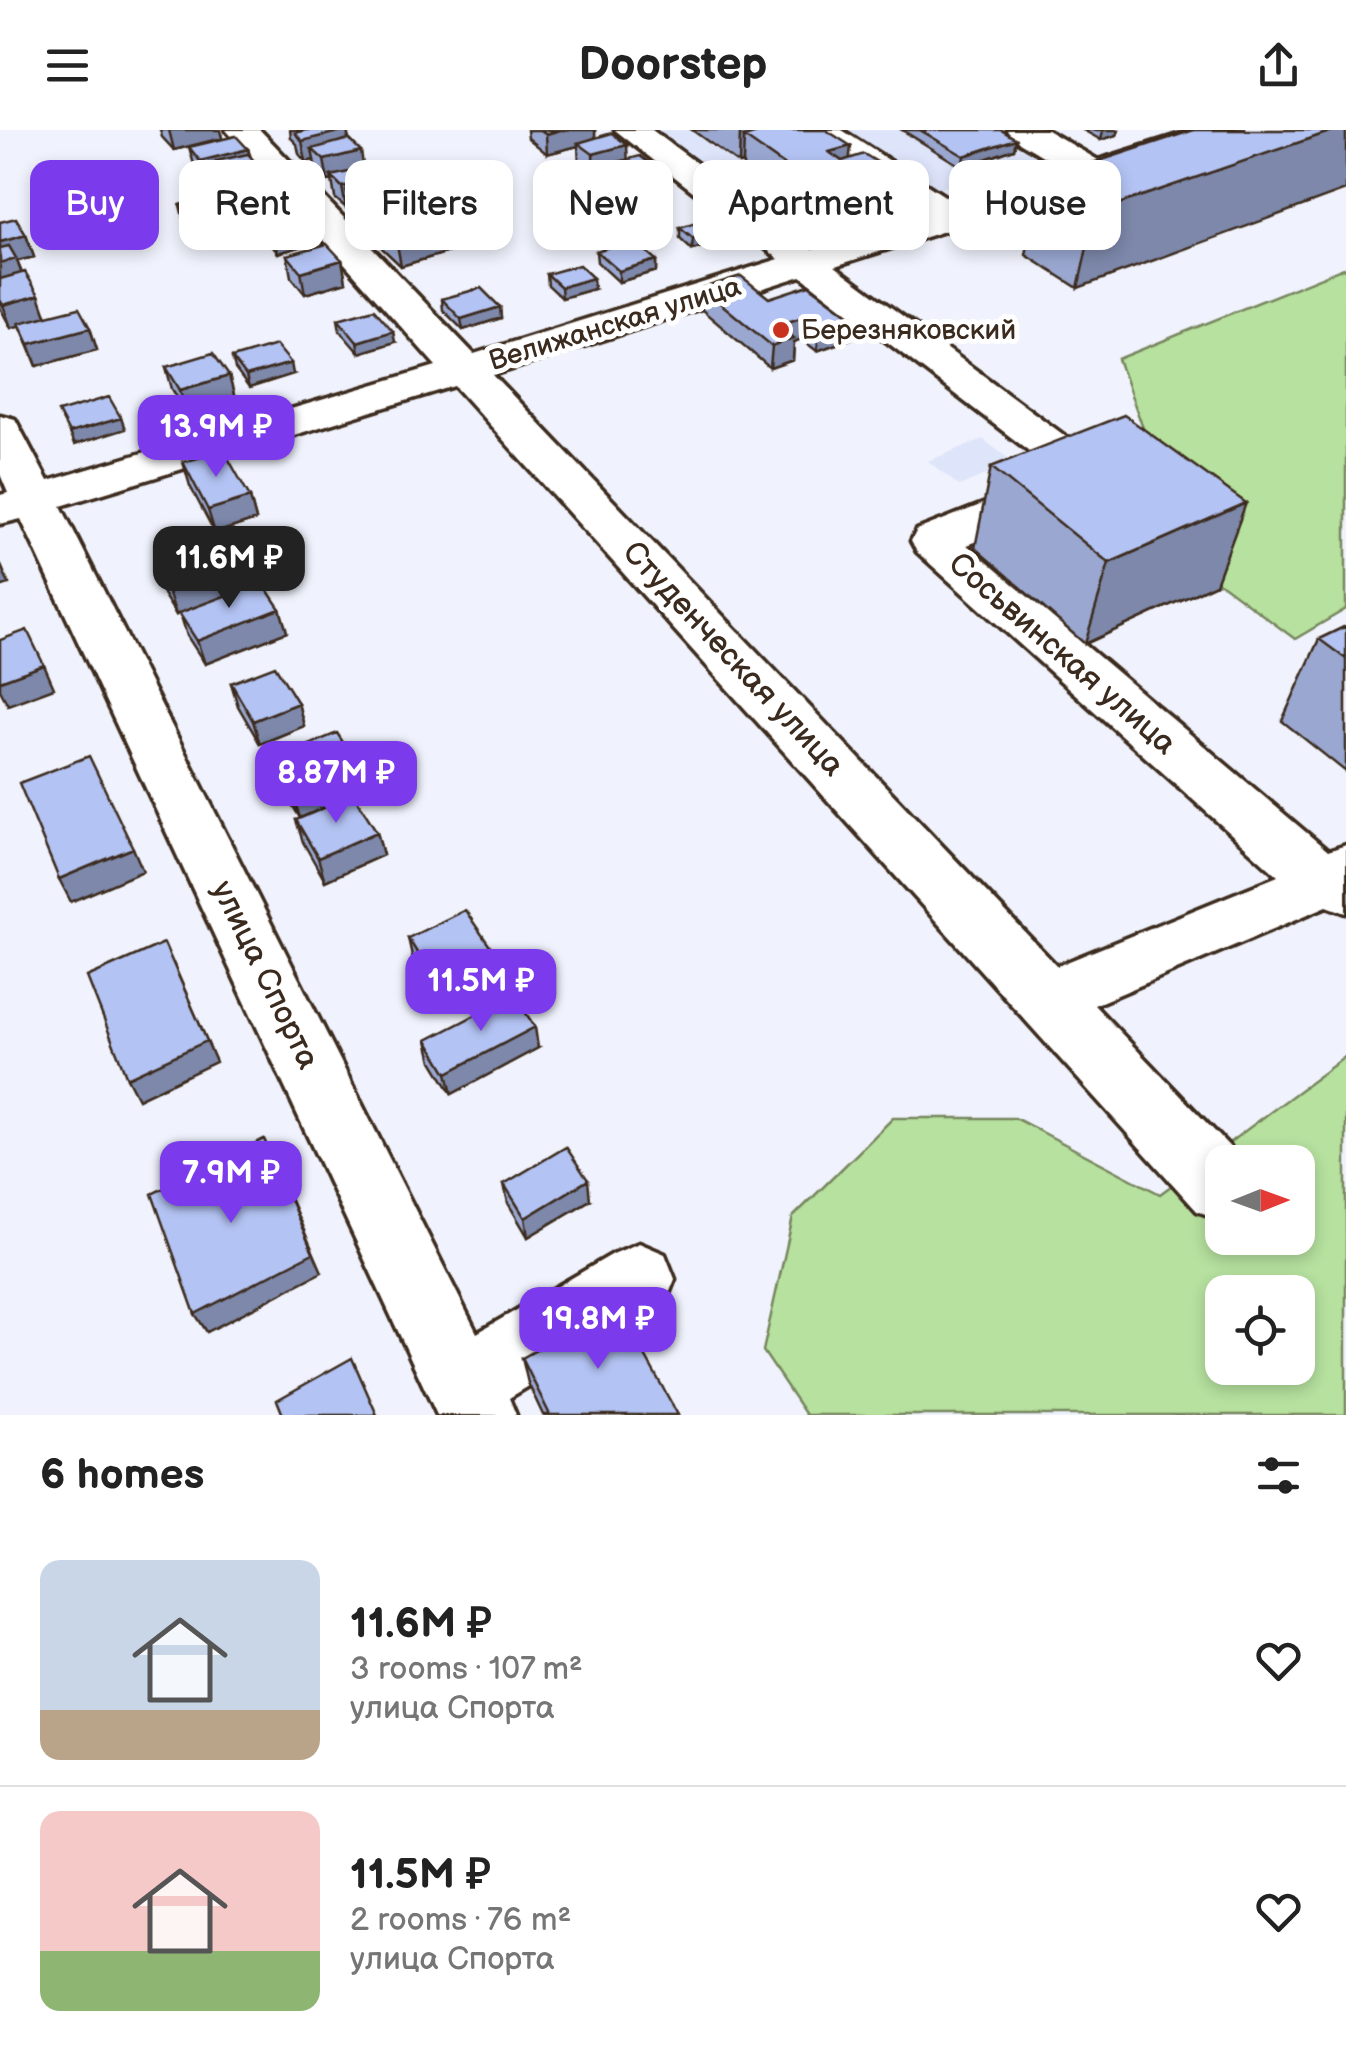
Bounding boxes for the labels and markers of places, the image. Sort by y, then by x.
place label: Березняковский [801,314,1016,347]
marker: Березняковский [770,319,792,341]
pin: 13.9M ₽ [124,395,308,480]
pin: 11.6M ₽ [137,526,321,611]
pin: 8.87M ₽ [244,741,428,826]
pin: 11.5M ₽ [389,949,573,1034]
pin: 7.9M ₽ [150,1141,312,1226]
pin: 19.8M ₽ [506,1287,690,1372]

